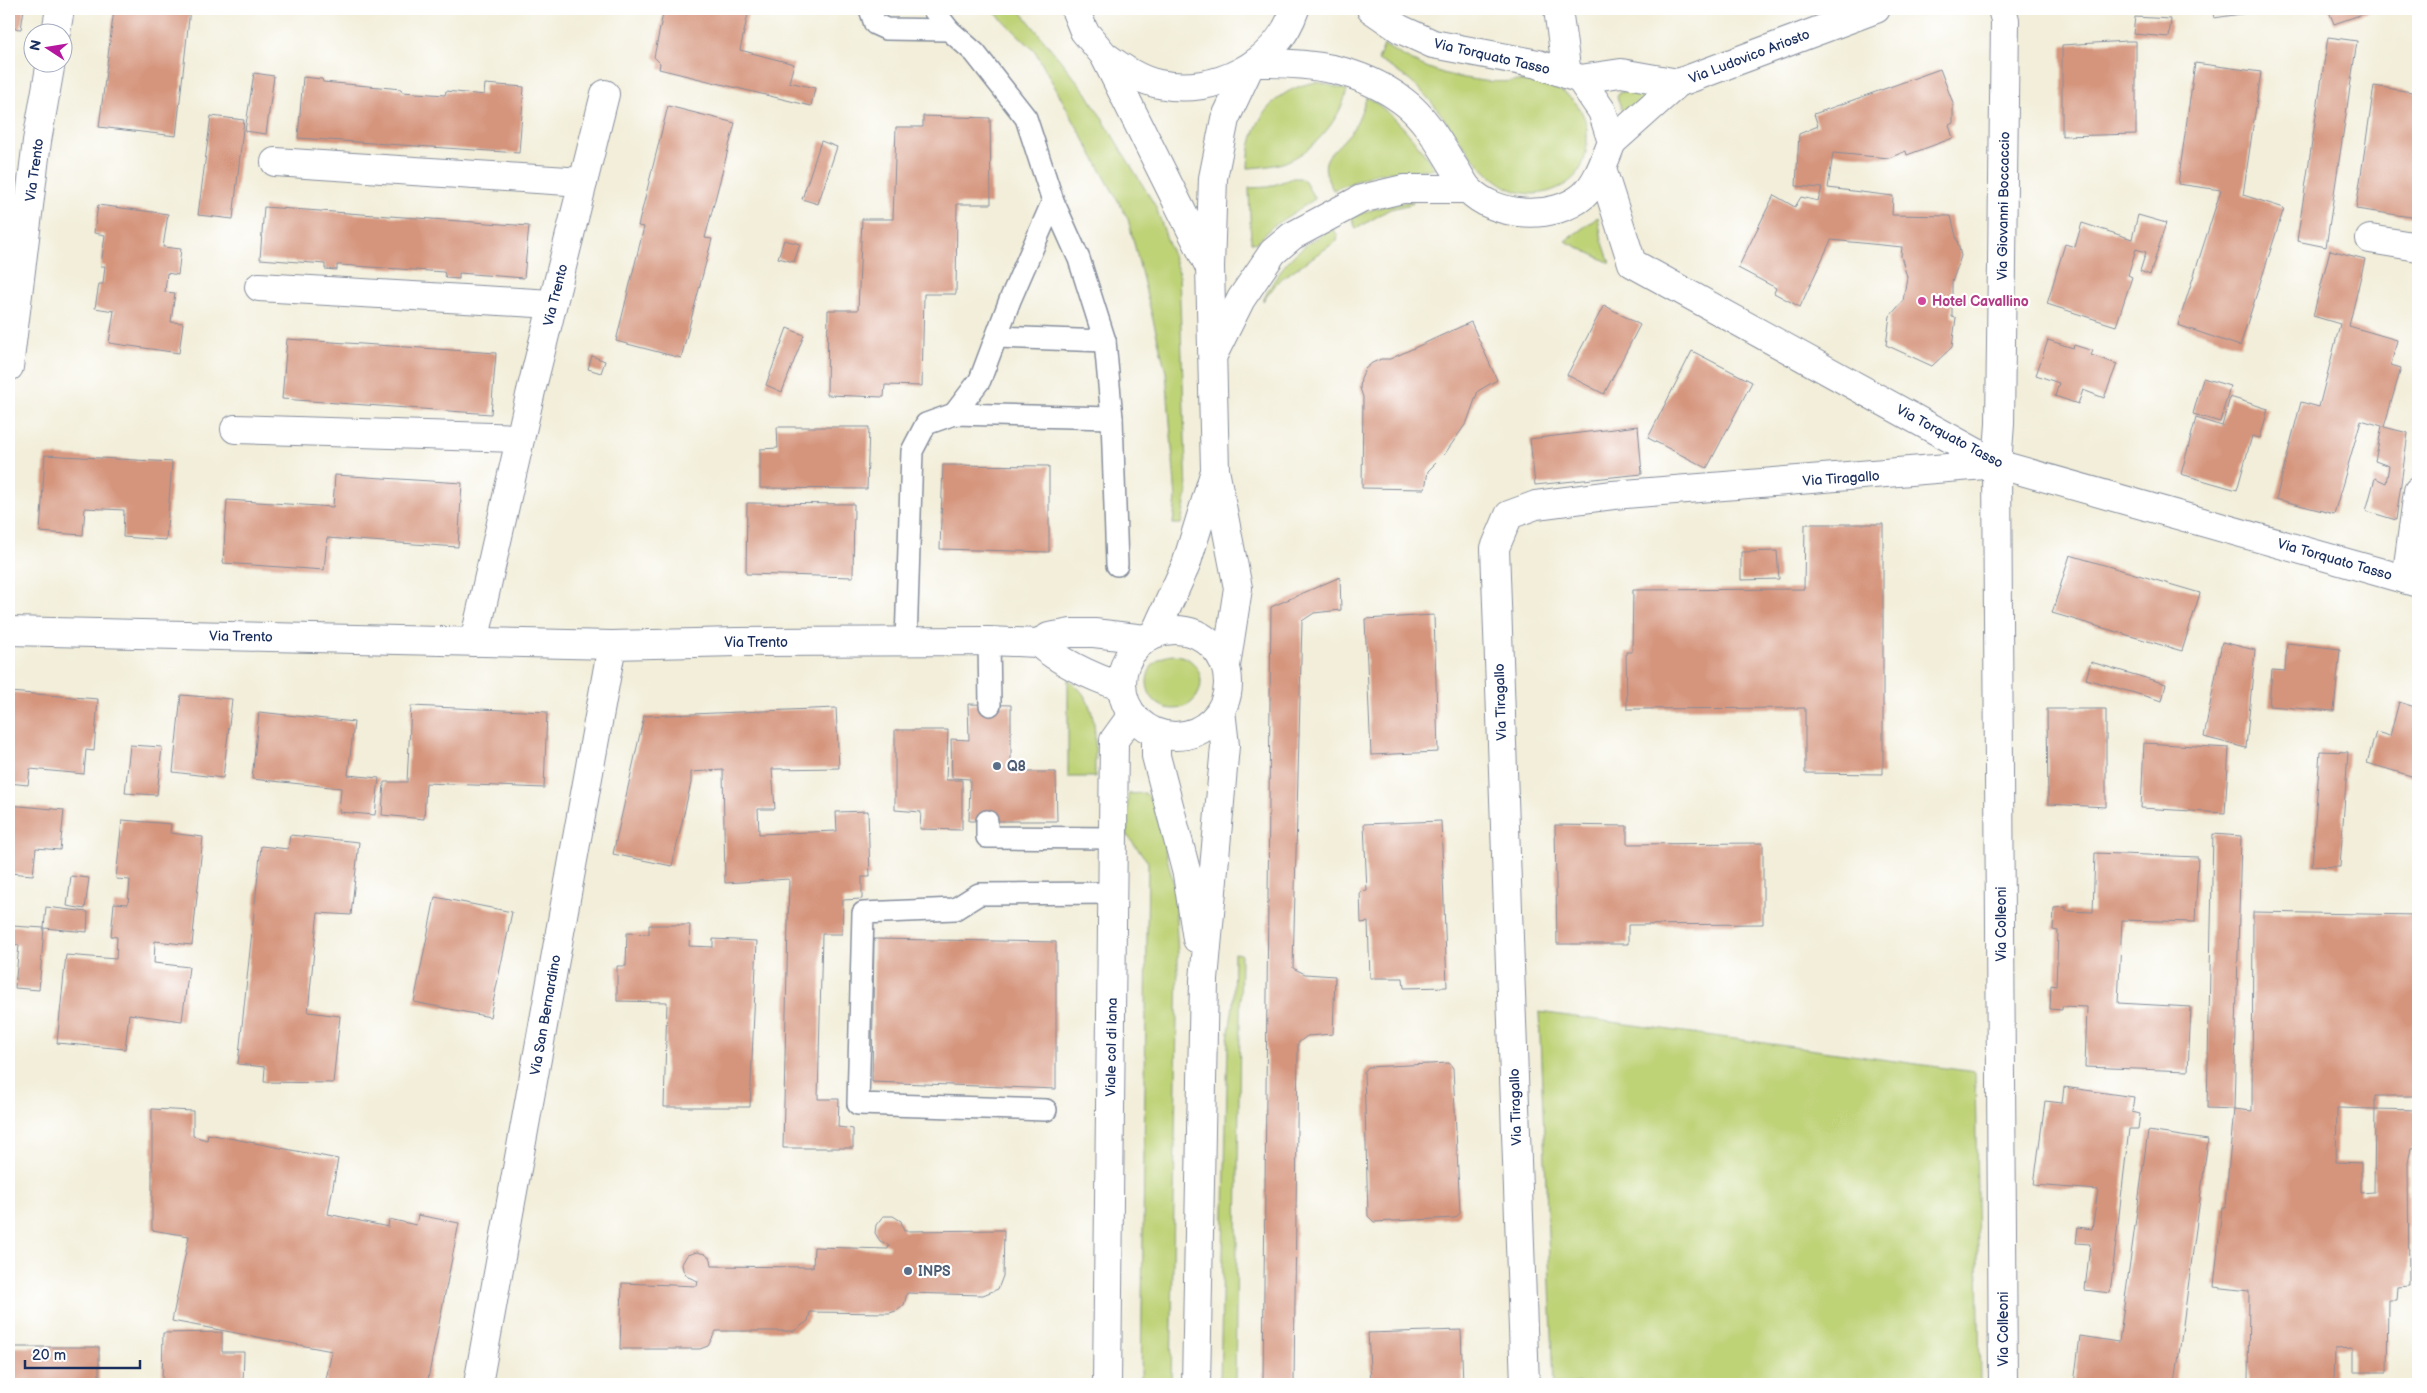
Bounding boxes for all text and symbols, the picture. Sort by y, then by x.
north arrow [22,22,72,72]
street label: Via Ludovico Ariosto [1686,26,1812,87]
street label: Via Torquato Tasso [1432,35,1552,78]
text: N [26,38,45,52]
street label: Via Giovanni Boccaccio [1994,131,2013,281]
street label: Via Trento [22,137,47,203]
street label: Via Trento [540,262,571,328]
place label: Hotel Cavallino [1932,293,2029,310]
marker: Hotel Cavallino [1916,295,1928,307]
street label: Via Torquato Tasso [1893,401,2006,472]
street label: Via Tiragallo [1802,467,1880,490]
street label: Via Torquato Tasso [2275,535,2394,584]
street label: Via Trento [209,627,273,646]
street label: Via Trento [724,634,788,651]
street label: Via Tiragallo [1491,663,1510,741]
place label: Q8 [1007,758,1026,775]
marker: Q8 [991,760,1003,772]
street label: Via Colleoni [1993,886,2010,962]
street label: Via San Bernardino [527,953,564,1077]
street label: Viale col di lana [1102,997,1121,1097]
street label: Via Tiragallo [1506,1068,1525,1146]
place label: INPS [918,1263,951,1280]
marker: INPS [902,1265,914,1277]
street label: Via Colleoni [1995,1291,2012,1367]
scale bar [25,1338,140,1370]
text: 20 m [32,1346,66,1365]

